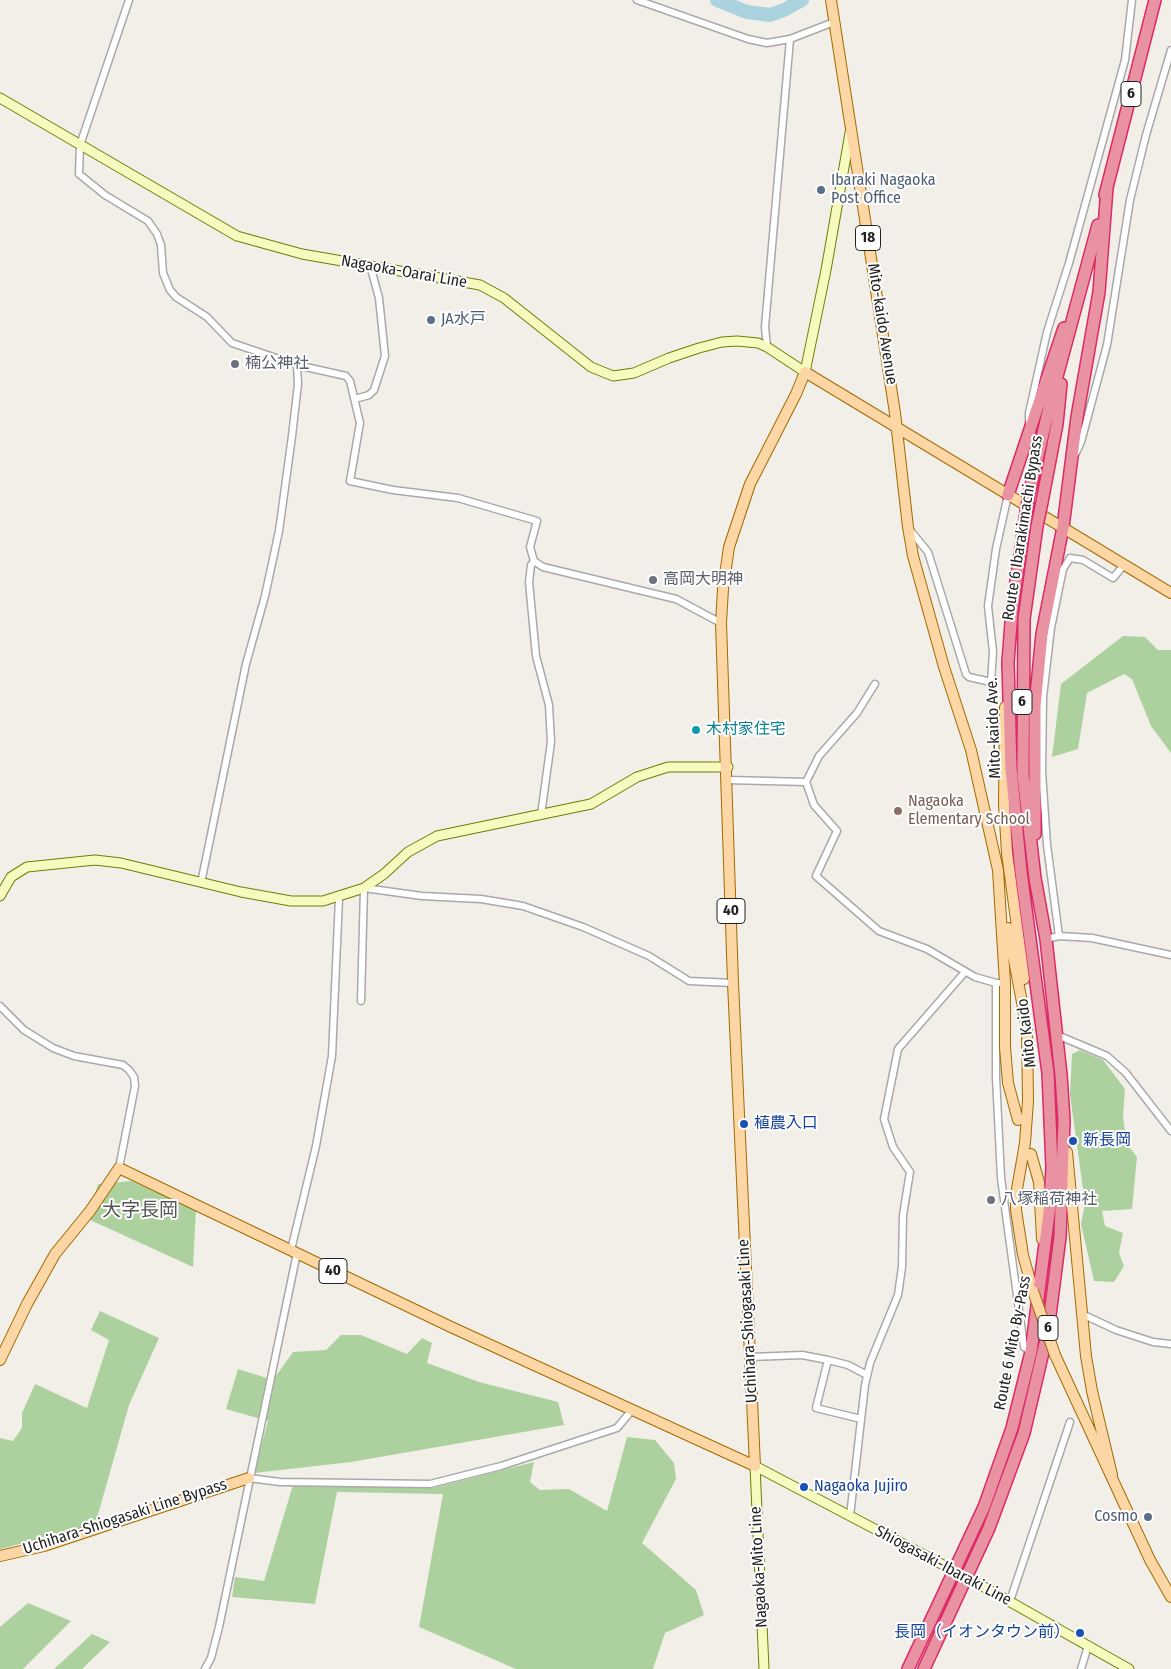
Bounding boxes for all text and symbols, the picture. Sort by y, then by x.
road number: 6 [1121,82,1141,106]
place label: Ibaraki Nagaoka Post Office [831,171,935,209]
marker: Ibaraki Nagaoka Post Office [815,184,827,196]
road number: 18 [856,226,880,250]
street label: Nagaoka-Oarai Line [340,251,468,293]
street label: Mito-kaido Avenue [863,262,901,386]
place label: JA水戸 [441,310,486,330]
marker: JA水戸 [425,314,437,326]
place label: 楠公神社 [245,354,309,374]
marker: 楠公神社 [229,358,241,370]
street label: Route 6 Ibarakimachi Bypass [999,434,1047,622]
place label: 高岡大明神 [663,570,743,590]
marker: 高岡大明神 [647,574,659,586]
street label: Mito-kaido Ave. [983,677,1005,779]
road number: 6 [1012,690,1032,714]
place label: 木村家住宅 [706,720,786,740]
marker: 木村家住宅 [690,724,702,736]
place label: Nagaoka Elementary School [908,792,1030,830]
marker: Nagaoka Elementary School [892,805,904,817]
road number: 40 [717,898,745,924]
street label: Mito Kaido [1013,997,1041,1069]
place label: 植農入口 [754,1114,818,1134]
marker: 植農入口 [738,1118,750,1130]
place label: 新長岡 [1083,1131,1131,1151]
marker: 新長岡 [1067,1135,1079,1147]
place label: 八塚稲荷神社 [1001,1190,1097,1210]
marker: 八塚稲荷神社 [985,1194,997,1206]
district label: 大字長岡 [102,1200,178,1222]
street label: Uchihara-Shiogasaki Line [734,1239,762,1403]
road number: 40 [319,1258,347,1284]
street label: Route 6 Mito By-Pass [991,1274,1035,1412]
road number: 6 [1038,1316,1058,1340]
street label: Uchihara-Shiogasaki Line Bypass [21,1475,229,1559]
place label: Nagaoka Jujiro [814,1477,908,1497]
marker: Nagaoka Jujiro [798,1481,810,1493]
street label: Nagaoka-Mito Line [746,1506,772,1628]
place label: Cosmo [1094,1507,1138,1527]
marker: Cosmo [1142,1511,1154,1523]
street label: Shiogasaki-Ibaraki Line [872,1522,1014,1610]
place label: 長岡（イオンタウン前） [894,1623,1070,1643]
marker: 長岡（イオンタウン前） [1074,1627,1086,1639]

